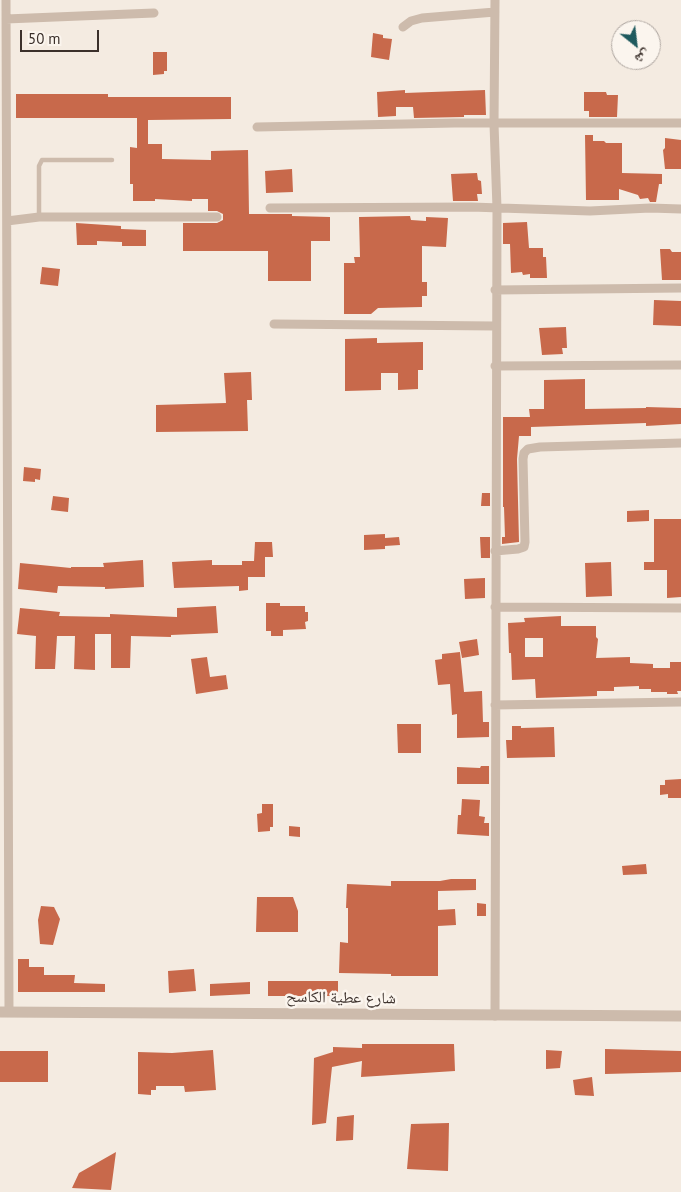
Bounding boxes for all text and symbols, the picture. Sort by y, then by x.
scale bar [22,20,101,52]
north arrow [611,20,661,70]
text: 50 m [28,29,61,48]
text: ش [632,46,654,69]
street label: شارع عطية الكاسح [286,987,396,1009]

